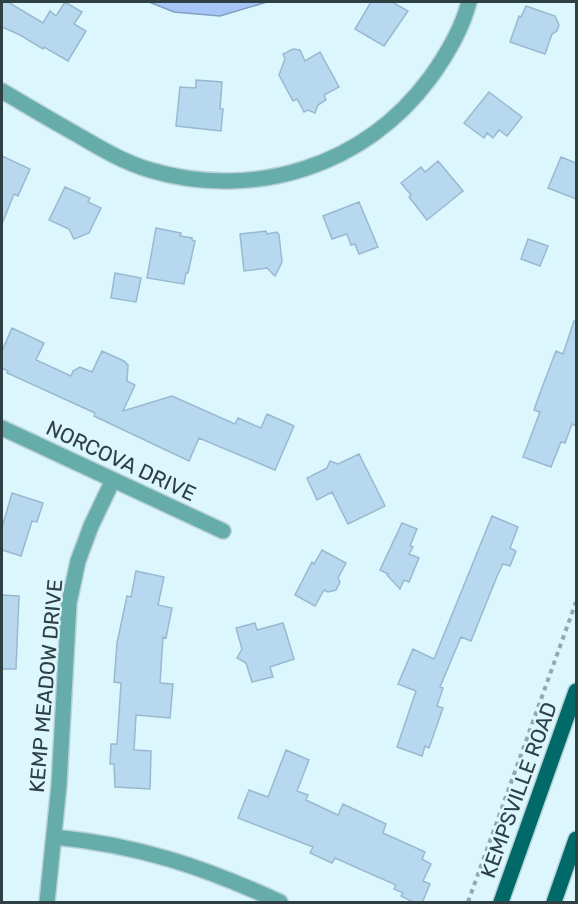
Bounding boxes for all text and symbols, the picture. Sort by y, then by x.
street label: NORCOVA DRIVE [42,415,200,506]
street label: KEMP MEADOW DRIVE [24,578,67,794]
street label: KEMPSVILLE ROAD [475,698,562,881]

